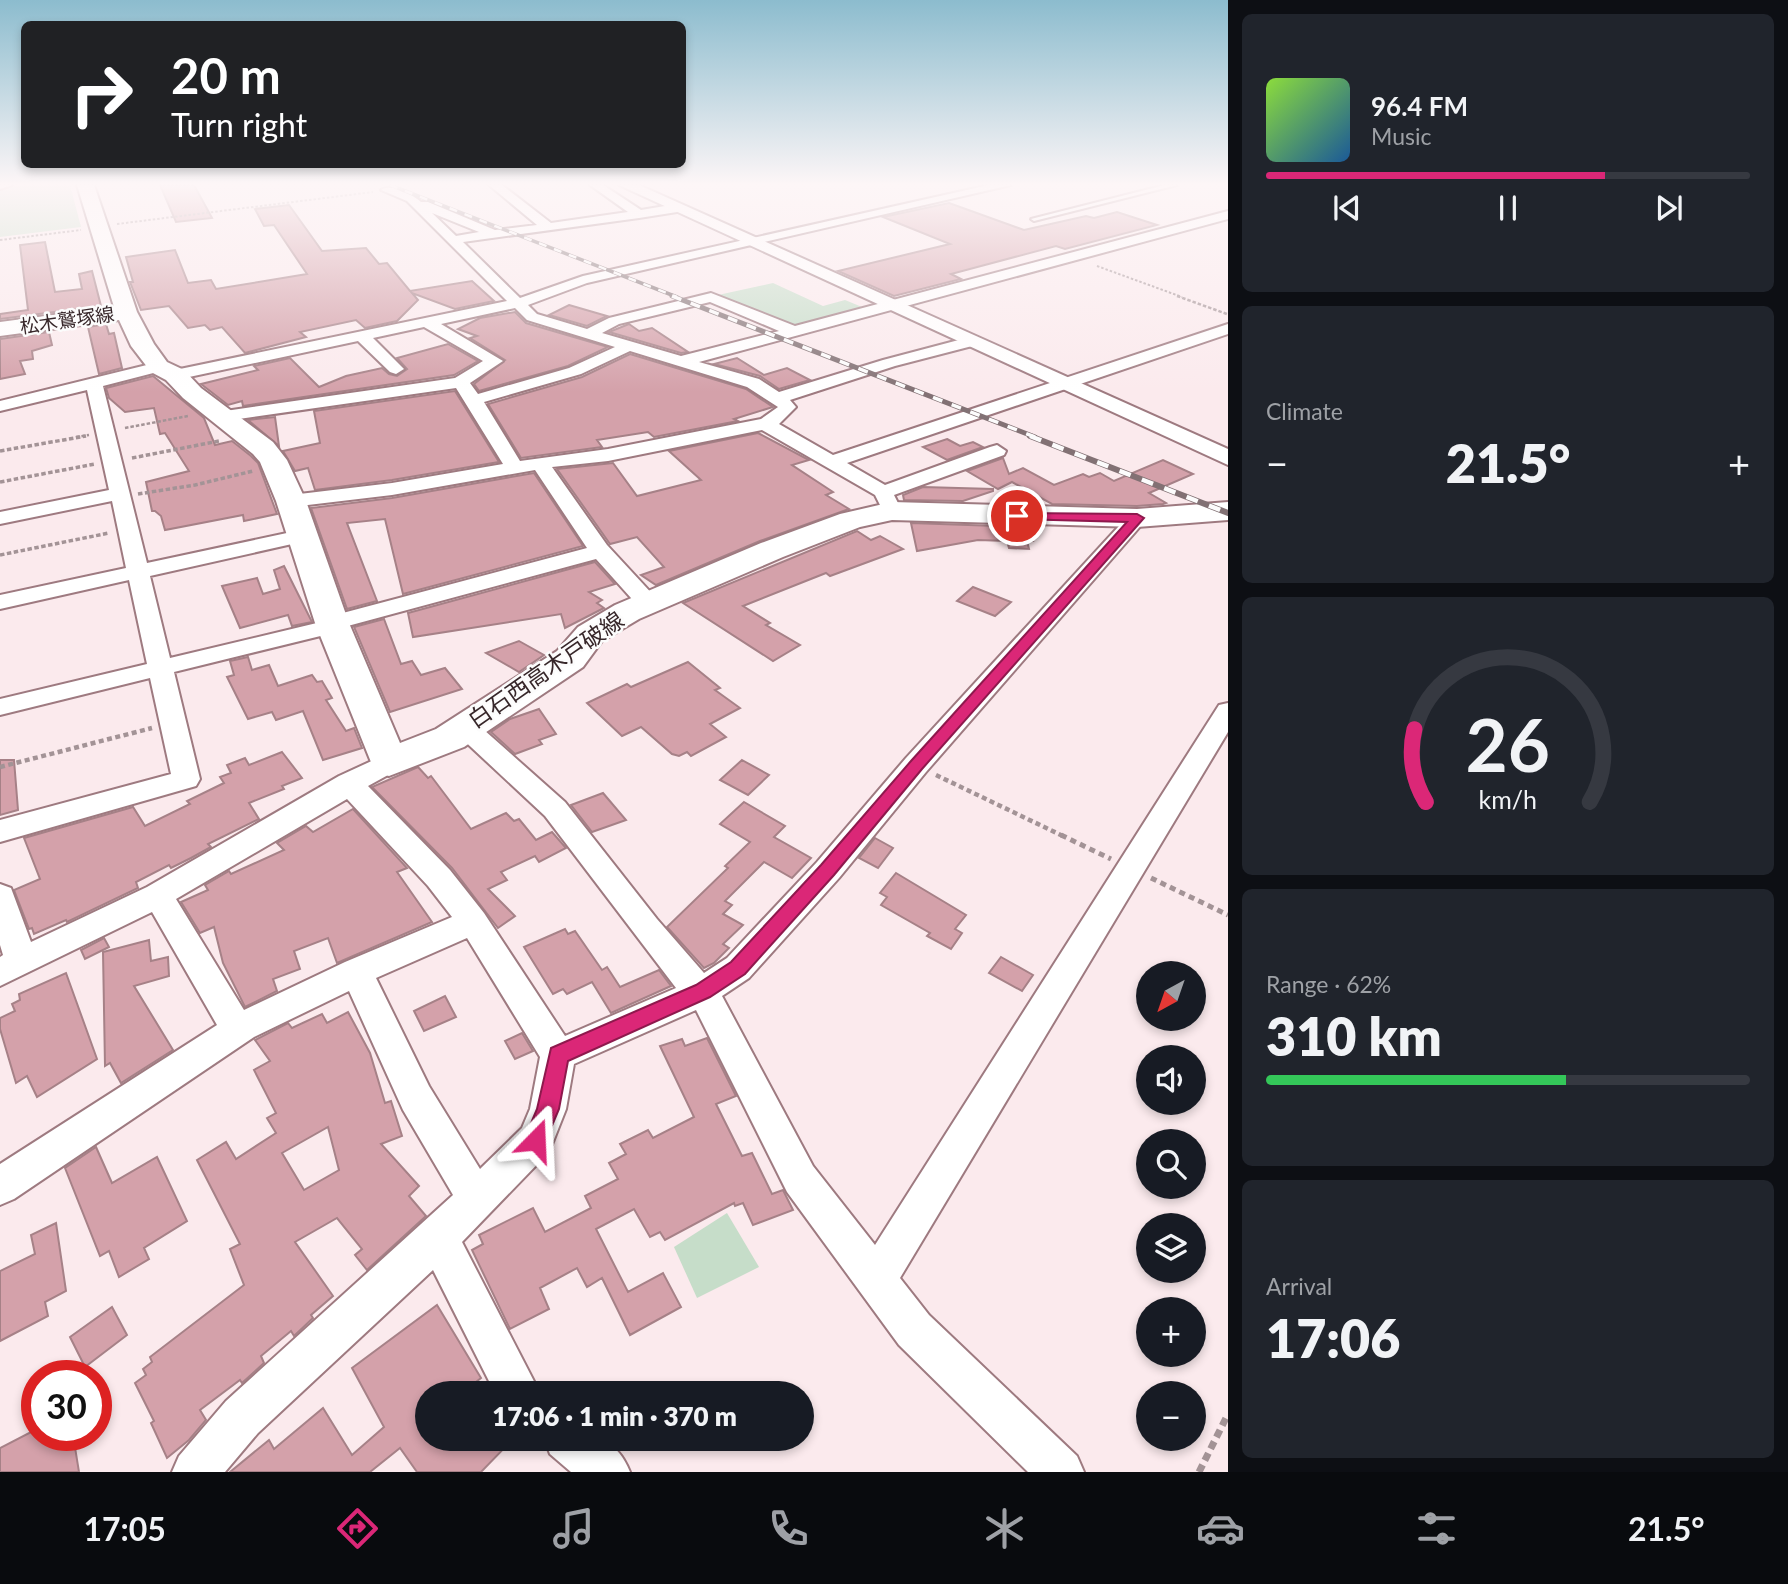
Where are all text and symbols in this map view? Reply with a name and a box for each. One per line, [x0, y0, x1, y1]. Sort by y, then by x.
text: 20 m [171, 46, 281, 104]
icon: right [56, 49, 147, 140]
text: 96.4 FM [1371, 90, 1468, 122]
text: Turn right [171, 105, 307, 144]
text: Music [1371, 122, 1431, 150]
icon: previous [1328, 189, 1366, 227]
icon: pause [1489, 189, 1527, 227]
icon: next [1650, 189, 1688, 227]
street label: 松木鷲塚線 [18, 302, 116, 338]
text: Climate [1266, 397, 1343, 425]
text: 21.5° [1446, 432, 1570, 494]
text: − [1266, 440, 1288, 486]
text: + [1728, 440, 1750, 486]
pin [987, 486, 1047, 546]
icon: arrive [998, 497, 1036, 535]
street label: 白石西高木戸破線 [462, 605, 629, 733]
text: 26 [1466, 700, 1550, 788]
text: km/h [1479, 784, 1537, 814]
north arrow [1136, 961, 1206, 1031]
map controls [1136, 961, 1206, 1451]
text: Range · 62% [1266, 970, 1391, 998]
text: 310 km [1266, 1005, 1442, 1067]
button: sound [1136, 1045, 1206, 1115]
position arrow [499, 1103, 573, 1177]
button: search [1136, 1129, 1206, 1199]
button: layers [1136, 1213, 1206, 1283]
text: Arrival [1266, 1272, 1332, 1300]
button: + [1136, 1297, 1206, 1367]
text: 17:06 [1266, 1307, 1400, 1369]
speed limit sign: 30 [21, 1360, 112, 1451]
button: − [1136, 1381, 1206, 1451]
text: 17:06 · 1 min · 370 m [492, 1400, 737, 1432]
icon: directions [333, 1504, 382, 1553]
icon: music [549, 1504, 598, 1553]
icon: phone [764, 1504, 813, 1553]
icon: climate [980, 1504, 1029, 1553]
icon: car [1196, 1504, 1245, 1553]
icon: filters [1412, 1504, 1461, 1553]
text: 17:05 [83, 1509, 166, 1548]
text: 21.5° [1628, 1509, 1705, 1548]

